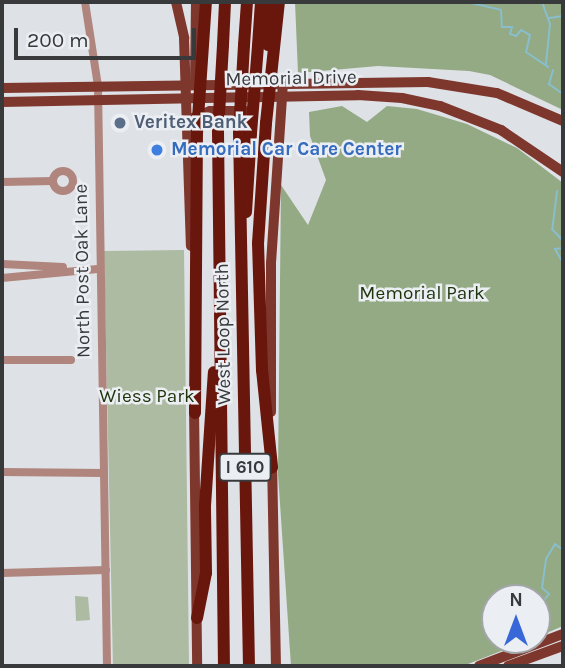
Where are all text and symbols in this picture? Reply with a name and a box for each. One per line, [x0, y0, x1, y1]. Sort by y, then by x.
scale bar [18, 14, 200, 58]
text: 200 m [27, 28, 89, 52]
street label: Memorial Drive [225, 66, 357, 92]
place label: Veritex Bank [134, 112, 248, 134]
marker: Veritex Bank [112, 115, 128, 131]
place label: Memorial Car Care Center [171, 139, 402, 161]
marker: Memorial Car Care Center [149, 142, 165, 158]
street label: North Post Oak Lane [70, 184, 96, 358]
street label: West Loop North [211, 263, 237, 405]
park label: Memorial Park [359, 283, 485, 305]
park label: Wiess Park [99, 386, 195, 408]
road number: I 610 [217, 452, 273, 481]
north arrow [481, 584, 551, 654]
text: N [509, 589, 523, 611]

